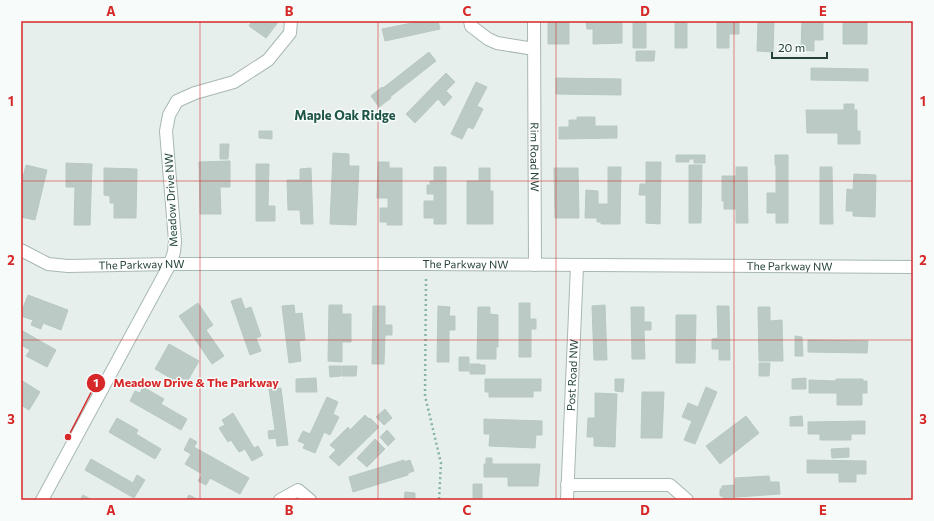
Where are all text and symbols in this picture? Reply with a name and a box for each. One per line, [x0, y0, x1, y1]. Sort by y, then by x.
text: A [106, 3, 116, 19]
text: B [285, 3, 294, 19]
text: C [463, 3, 472, 19]
text: D [640, 3, 650, 19]
text: E [819, 3, 827, 19]
scale bar [772, 34, 827, 60]
text: 20 m [778, 40, 805, 54]
text: 1 [8, 93, 14, 109]
text: 1 [920, 93, 926, 109]
district label: Maple Oak Ridge [294, 107, 396, 123]
street label: Rim Road NW [528, 122, 542, 192]
street label: Meadow Drive NW [162, 153, 179, 247]
text: 2 [7, 252, 15, 268]
text: 2 [919, 252, 927, 268]
street label: The Parkway NW [98, 257, 184, 271]
street label: The Parkway NW [422, 257, 509, 271]
street label: The Parkway NW [746, 259, 833, 273]
street label: Post Road NW [564, 339, 580, 411]
callout: Meadow Drive & The Parkway [86, 371, 287, 395]
text: 1 [93, 375, 99, 389]
text: Meadow Drive & The Parkway [113, 375, 279, 389]
text: 3 [7, 411, 15, 427]
text: 3 [919, 411, 927, 427]
text: A [106, 502, 116, 518]
text: B [285, 502, 294, 518]
text: C [463, 502, 472, 518]
text: D [640, 502, 650, 518]
text: E [819, 502, 827, 518]

